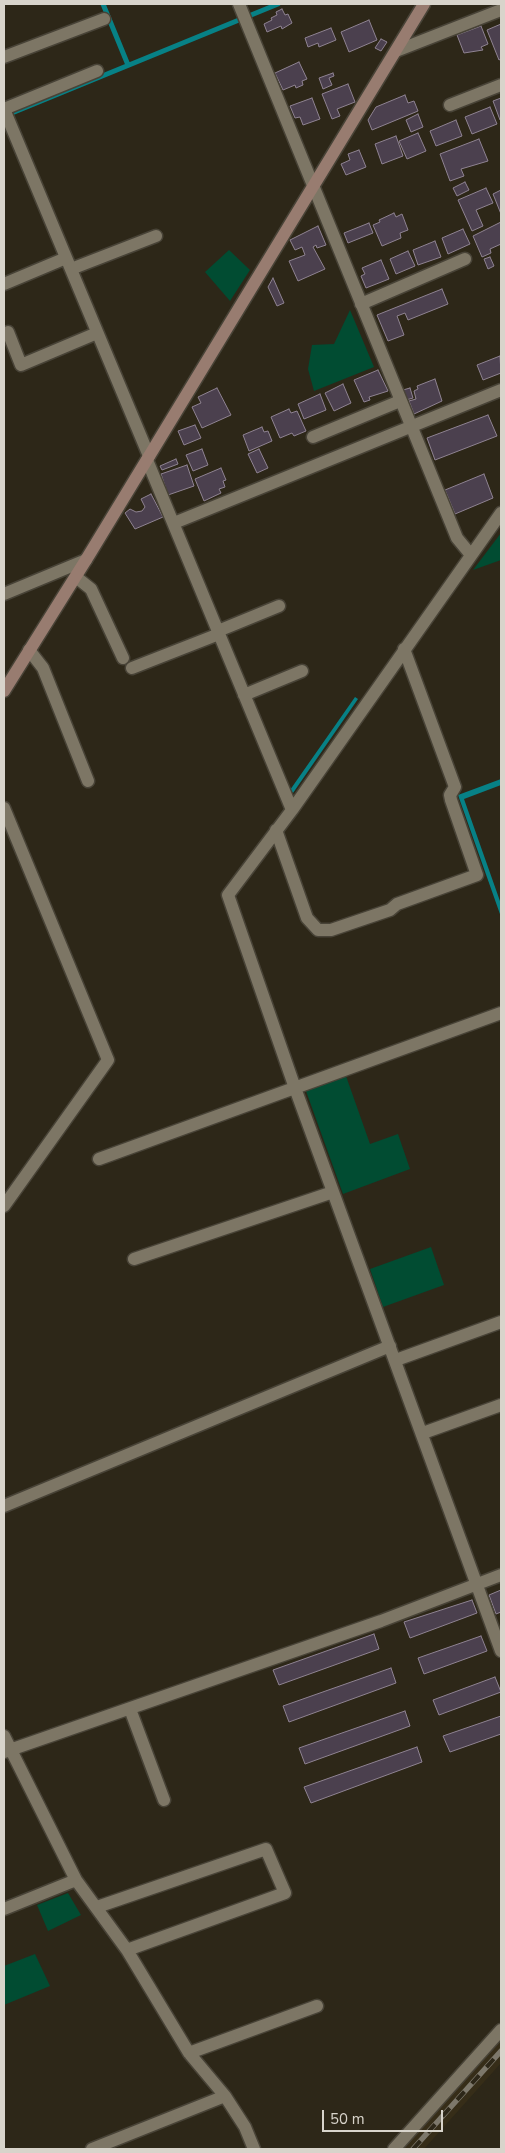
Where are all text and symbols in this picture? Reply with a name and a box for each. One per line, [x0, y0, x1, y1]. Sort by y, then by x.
scale bar [325, 2100, 446, 2132]
text: 50 m [330, 2109, 365, 2129]

